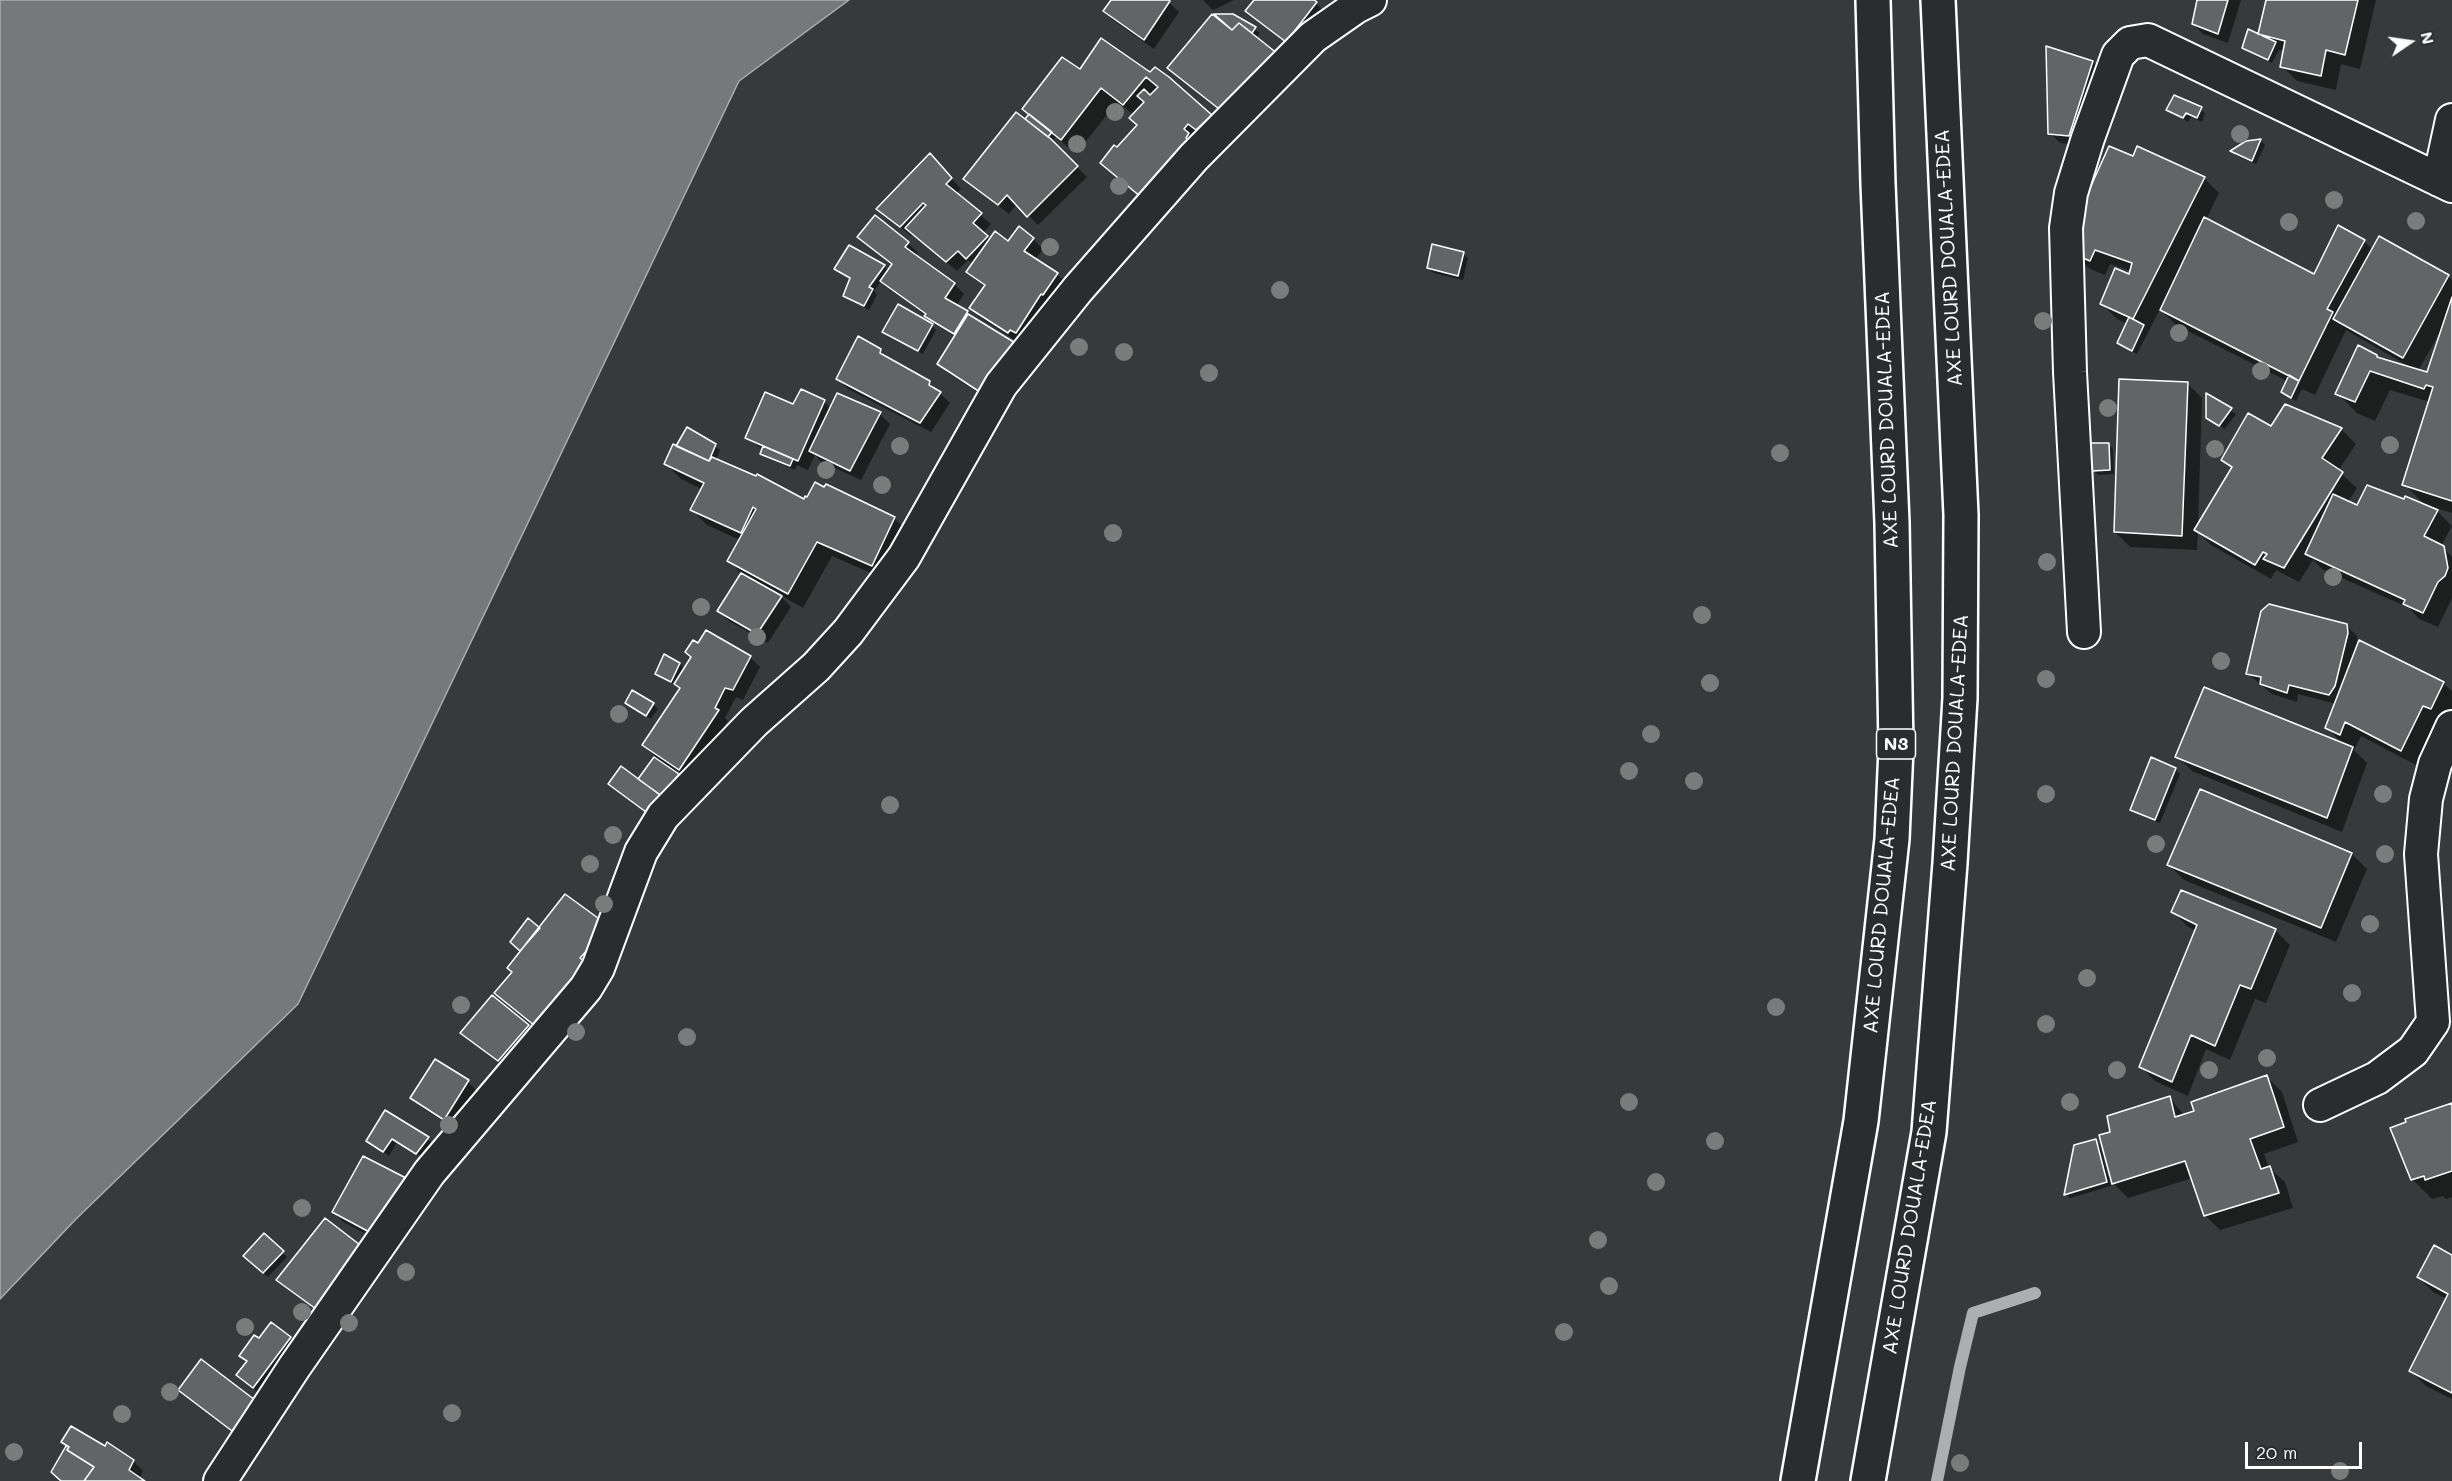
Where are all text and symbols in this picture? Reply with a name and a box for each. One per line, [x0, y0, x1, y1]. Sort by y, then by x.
north arrow [2380, 12, 2440, 72]
text: N [2416, 30, 2440, 46]
street label: AXE LOURD DOUALA-EDEA [1930, 129, 1968, 387]
street label: AXE LOURD DOUALA-EDEA [1871, 291, 1903, 549]
street label: AXE LOURD DOUALA-EDEA [1936, 614, 1974, 872]
road number: N3 [1876, 729, 1916, 759]
street label: AXE LOURD DOUALA-EDEA [1859, 776, 1905, 1034]
street label: AXE LOURD DOUALA-EDEA [1878, 1098, 1942, 1356]
scale bar [2248, 1430, 2365, 1468]
text: 20 m [2256, 1440, 2297, 1464]

